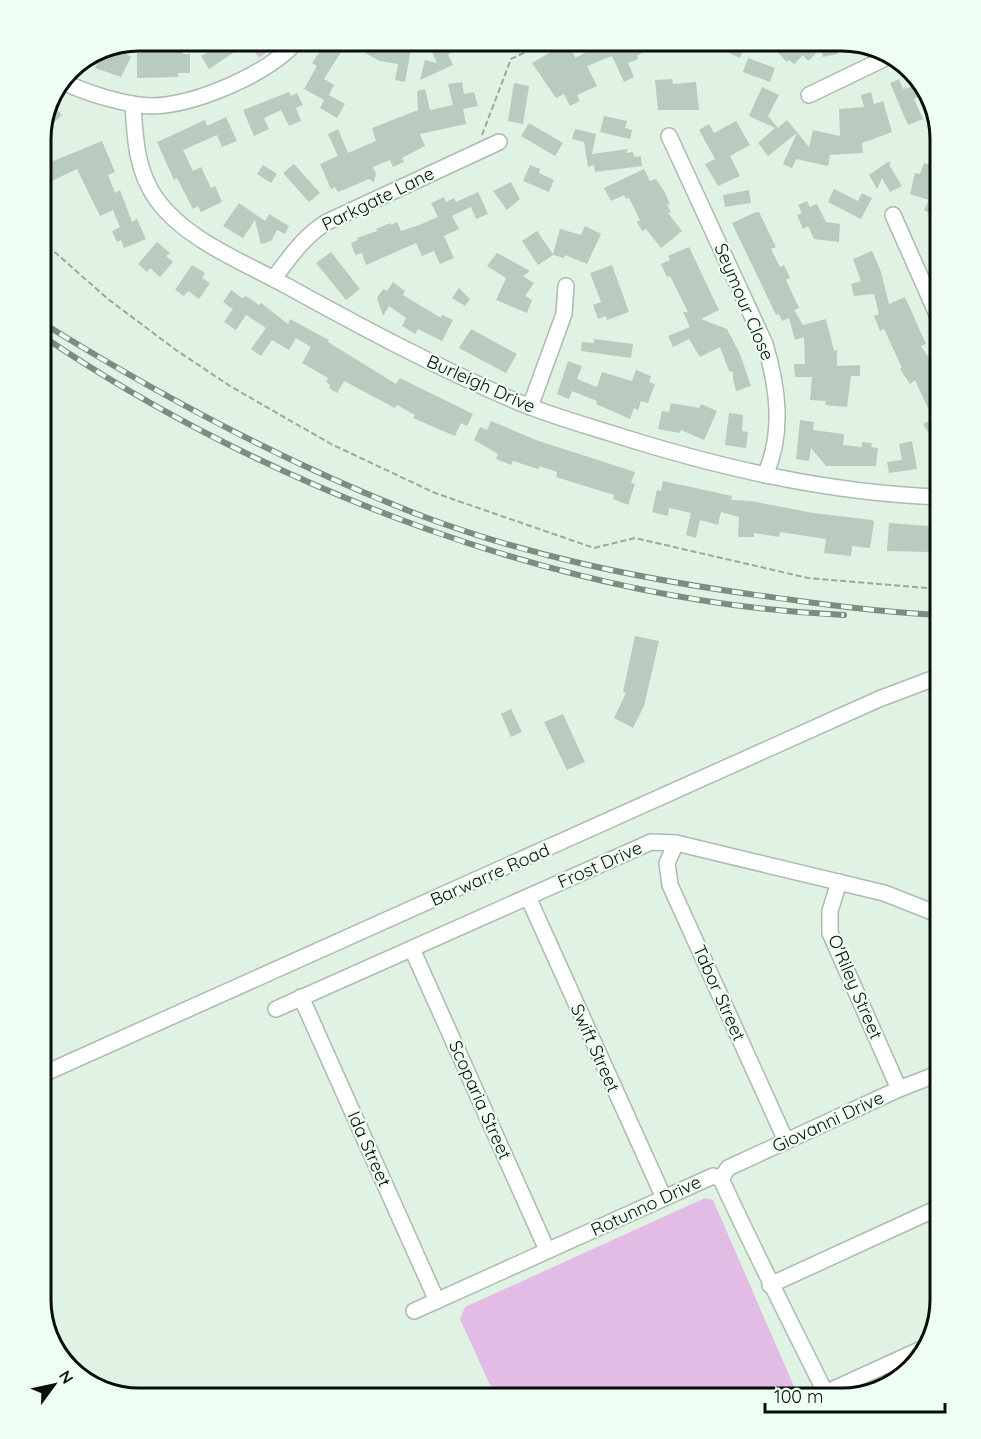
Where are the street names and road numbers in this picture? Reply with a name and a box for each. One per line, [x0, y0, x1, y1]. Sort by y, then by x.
street label: Parkgate Lane [318, 161, 438, 236]
street label: Seymour Close [709, 240, 779, 364]
street label: Burleigh Drive [423, 349, 539, 418]
street label: Frost Drive [554, 836, 646, 893]
street label: Barwarre Road [427, 838, 553, 911]
street label: O'Riley Street [823, 931, 888, 1043]
street label: Tabor Street [688, 941, 751, 1044]
street label: Swift Street [566, 1000, 625, 1096]
street label: Scoparia Street [444, 1037, 517, 1163]
street label: Giovanni Drive [768, 1086, 887, 1157]
street label: Ida Street [343, 1107, 396, 1190]
street label: Rotunno Drive [587, 1170, 705, 1241]

